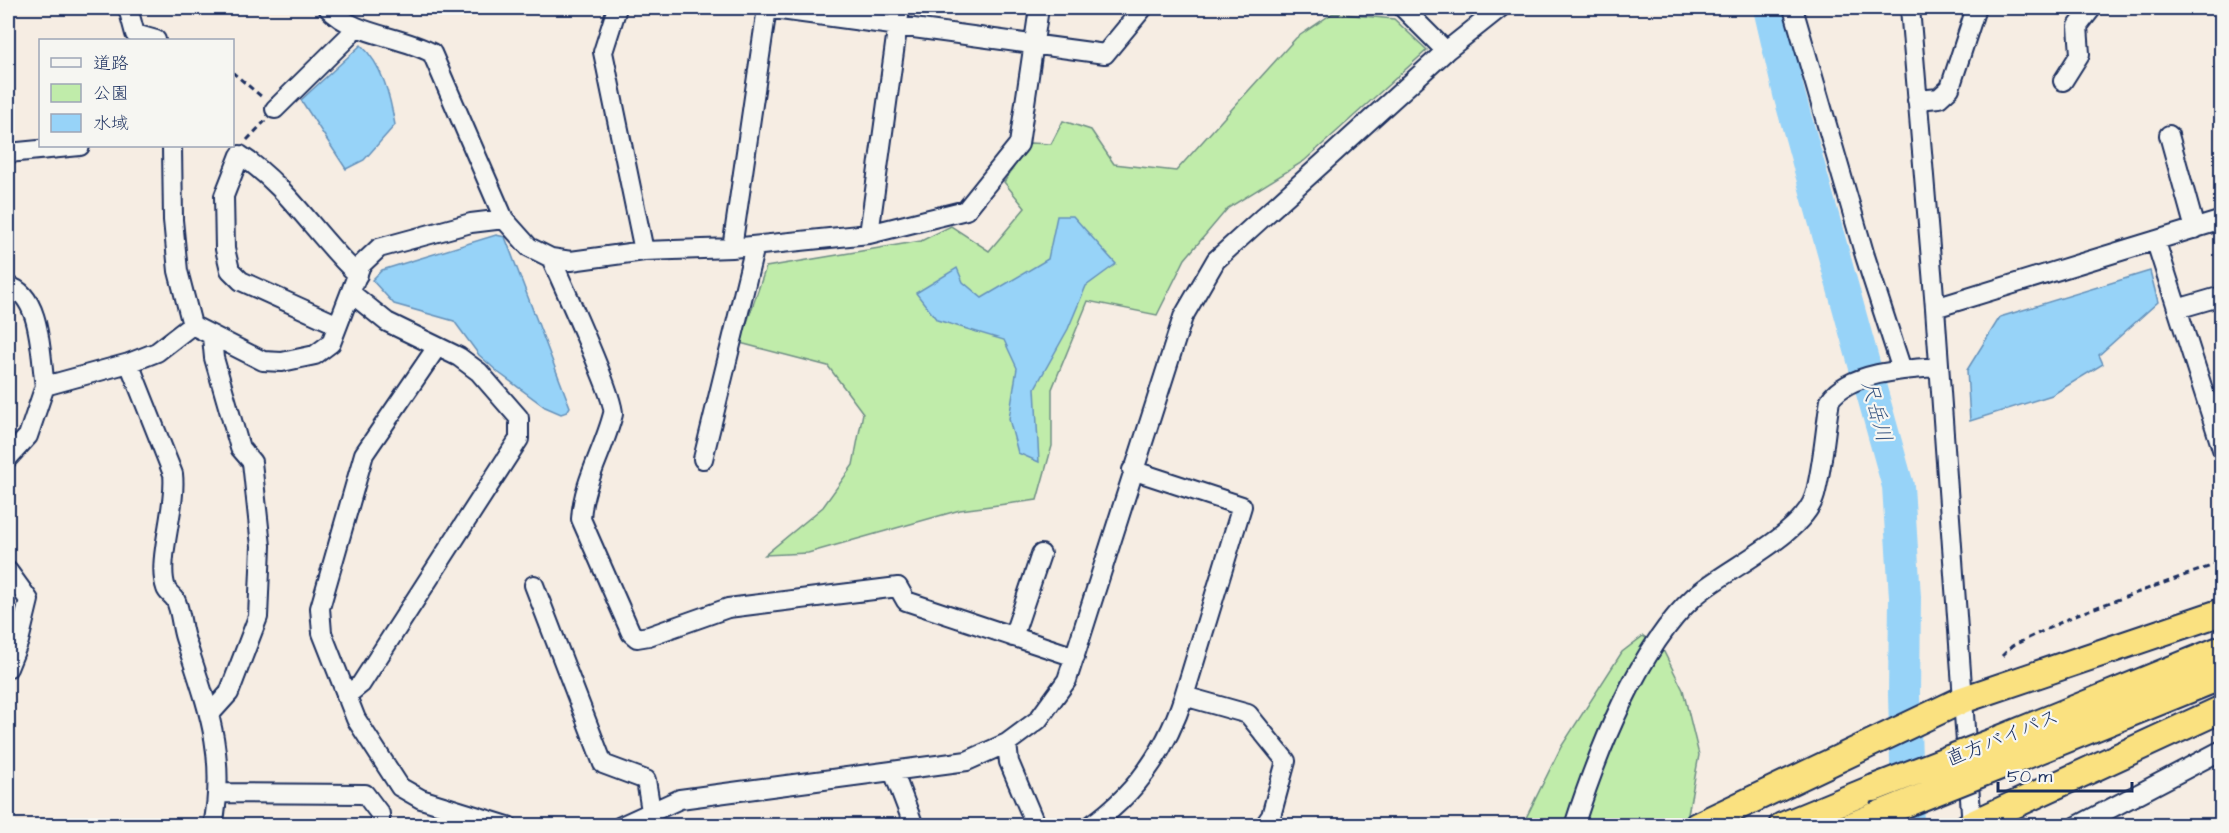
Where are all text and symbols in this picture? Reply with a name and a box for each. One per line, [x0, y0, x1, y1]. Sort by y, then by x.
legend [39, 39, 234, 147]
text: 道路 [93, 51, 129, 76]
text: 公園 [93, 81, 129, 106]
text: 水域 [93, 111, 129, 136]
water label: 尺岳川 [1854, 377, 1899, 445]
street label: 直方バイパス [1942, 703, 2063, 773]
scale bar [1998, 755, 2132, 793]
text: 50 m [2007, 764, 2052, 789]

